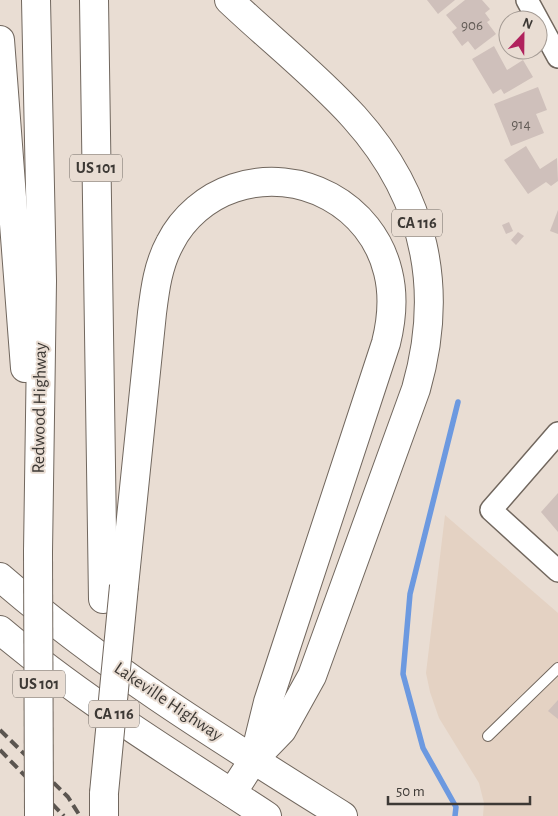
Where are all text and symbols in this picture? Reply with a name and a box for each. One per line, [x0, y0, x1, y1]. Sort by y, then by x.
north arrow [498, 10, 548, 60]
text: N [520, 16, 535, 32]
house number: 906 [461, 18, 483, 33]
house number: 914 [511, 117, 531, 132]
road number: US 101 [70, 154, 122, 182]
road number: CA 116 [392, 210, 442, 237]
street label: Redwood Highway [30, 342, 50, 474]
street label: Lakeville Highway [111, 659, 226, 745]
road number: US 101 [13, 671, 65, 698]
road number: CA 116 [89, 701, 139, 728]
scale bar [388, 774, 530, 806]
text: 50 m [396, 784, 425, 799]

